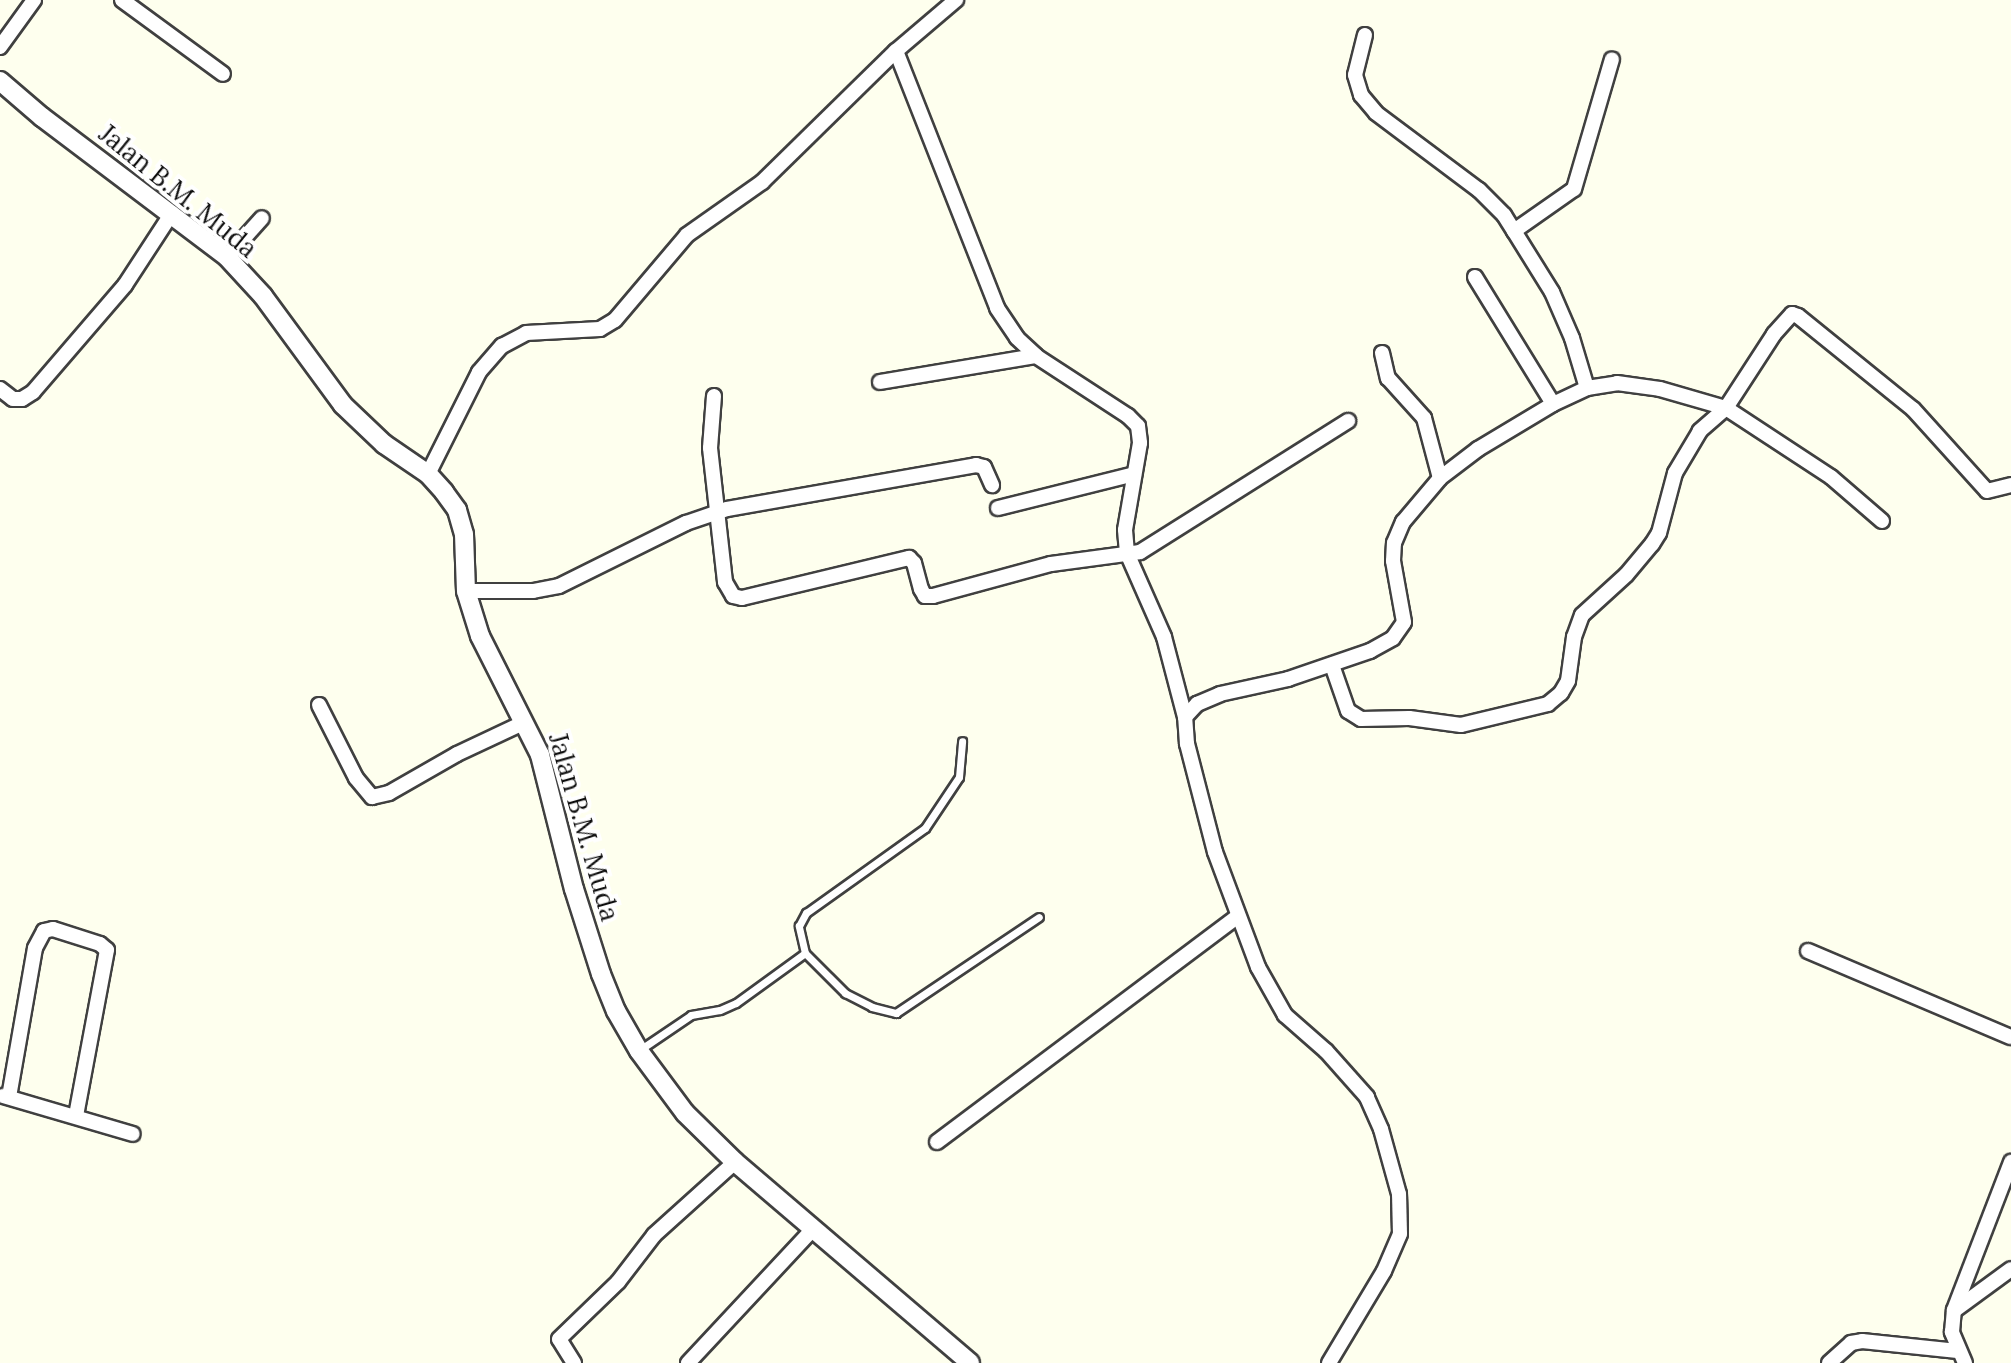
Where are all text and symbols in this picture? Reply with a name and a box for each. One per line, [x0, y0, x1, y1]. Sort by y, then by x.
street label: Jalan B.M. Muda [93, 118, 263, 264]
street label: Jalan B.M. Muda [542, 730, 626, 924]

